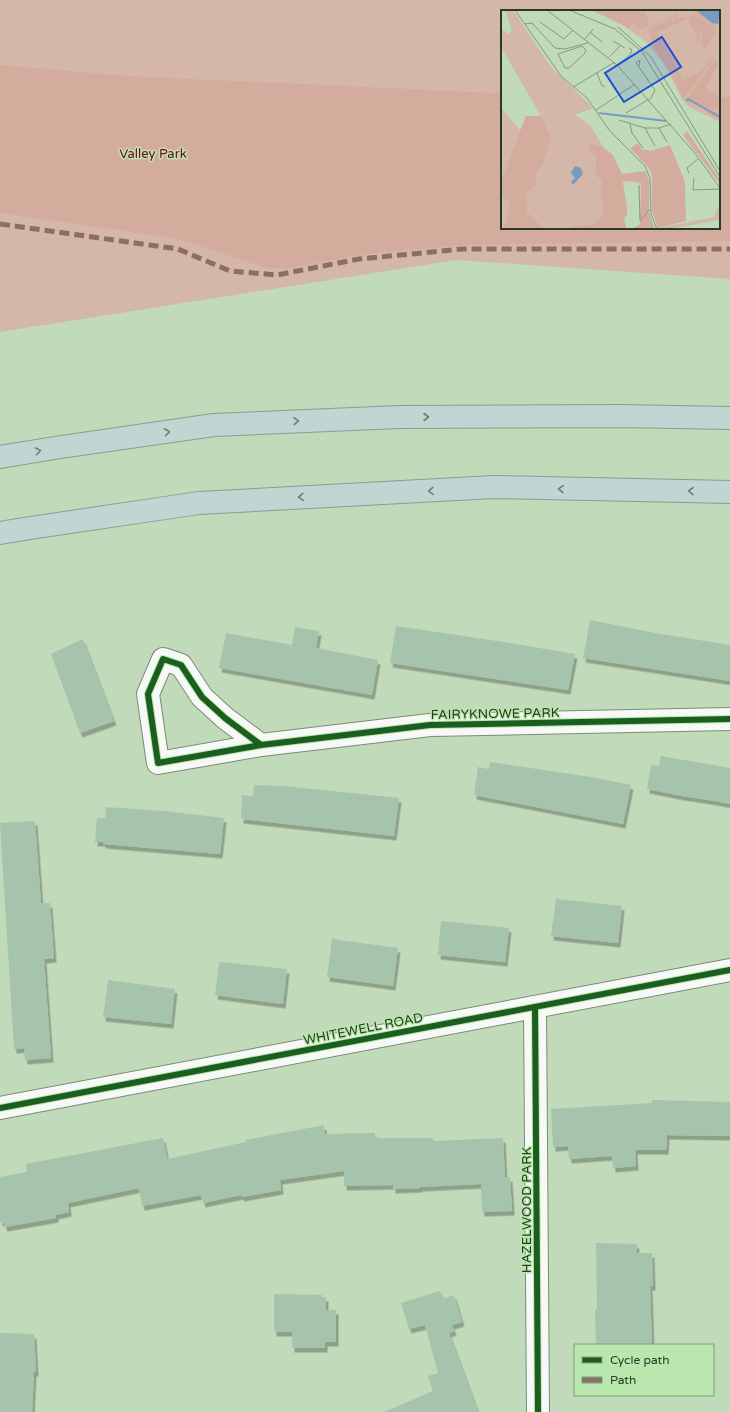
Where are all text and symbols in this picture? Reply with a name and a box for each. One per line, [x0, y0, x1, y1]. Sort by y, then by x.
inset map [501, 10, 720, 229]
park label: Valley Park [119, 146, 187, 162]
one-way arrow [423, 413, 429, 421]
one-way arrow [293, 417, 300, 426]
one-way arrow [164, 428, 170, 437]
one-way arrow [35, 447, 42, 455]
one-way arrow [558, 484, 564, 493]
one-way arrow [428, 486, 434, 495]
one-way arrow [688, 487, 694, 495]
one-way arrow [298, 493, 304, 502]
street label: FAIRYKNOWE PARK [431, 705, 560, 723]
street label: WHITEWELL ROAD [302, 1009, 425, 1048]
street label: HAZELWOOD PARK [519, 1147, 535, 1273]
legend [574, 1344, 714, 1396]
text: Cycle path [610, 1353, 669, 1367]
text: Path [610, 1373, 636, 1387]

